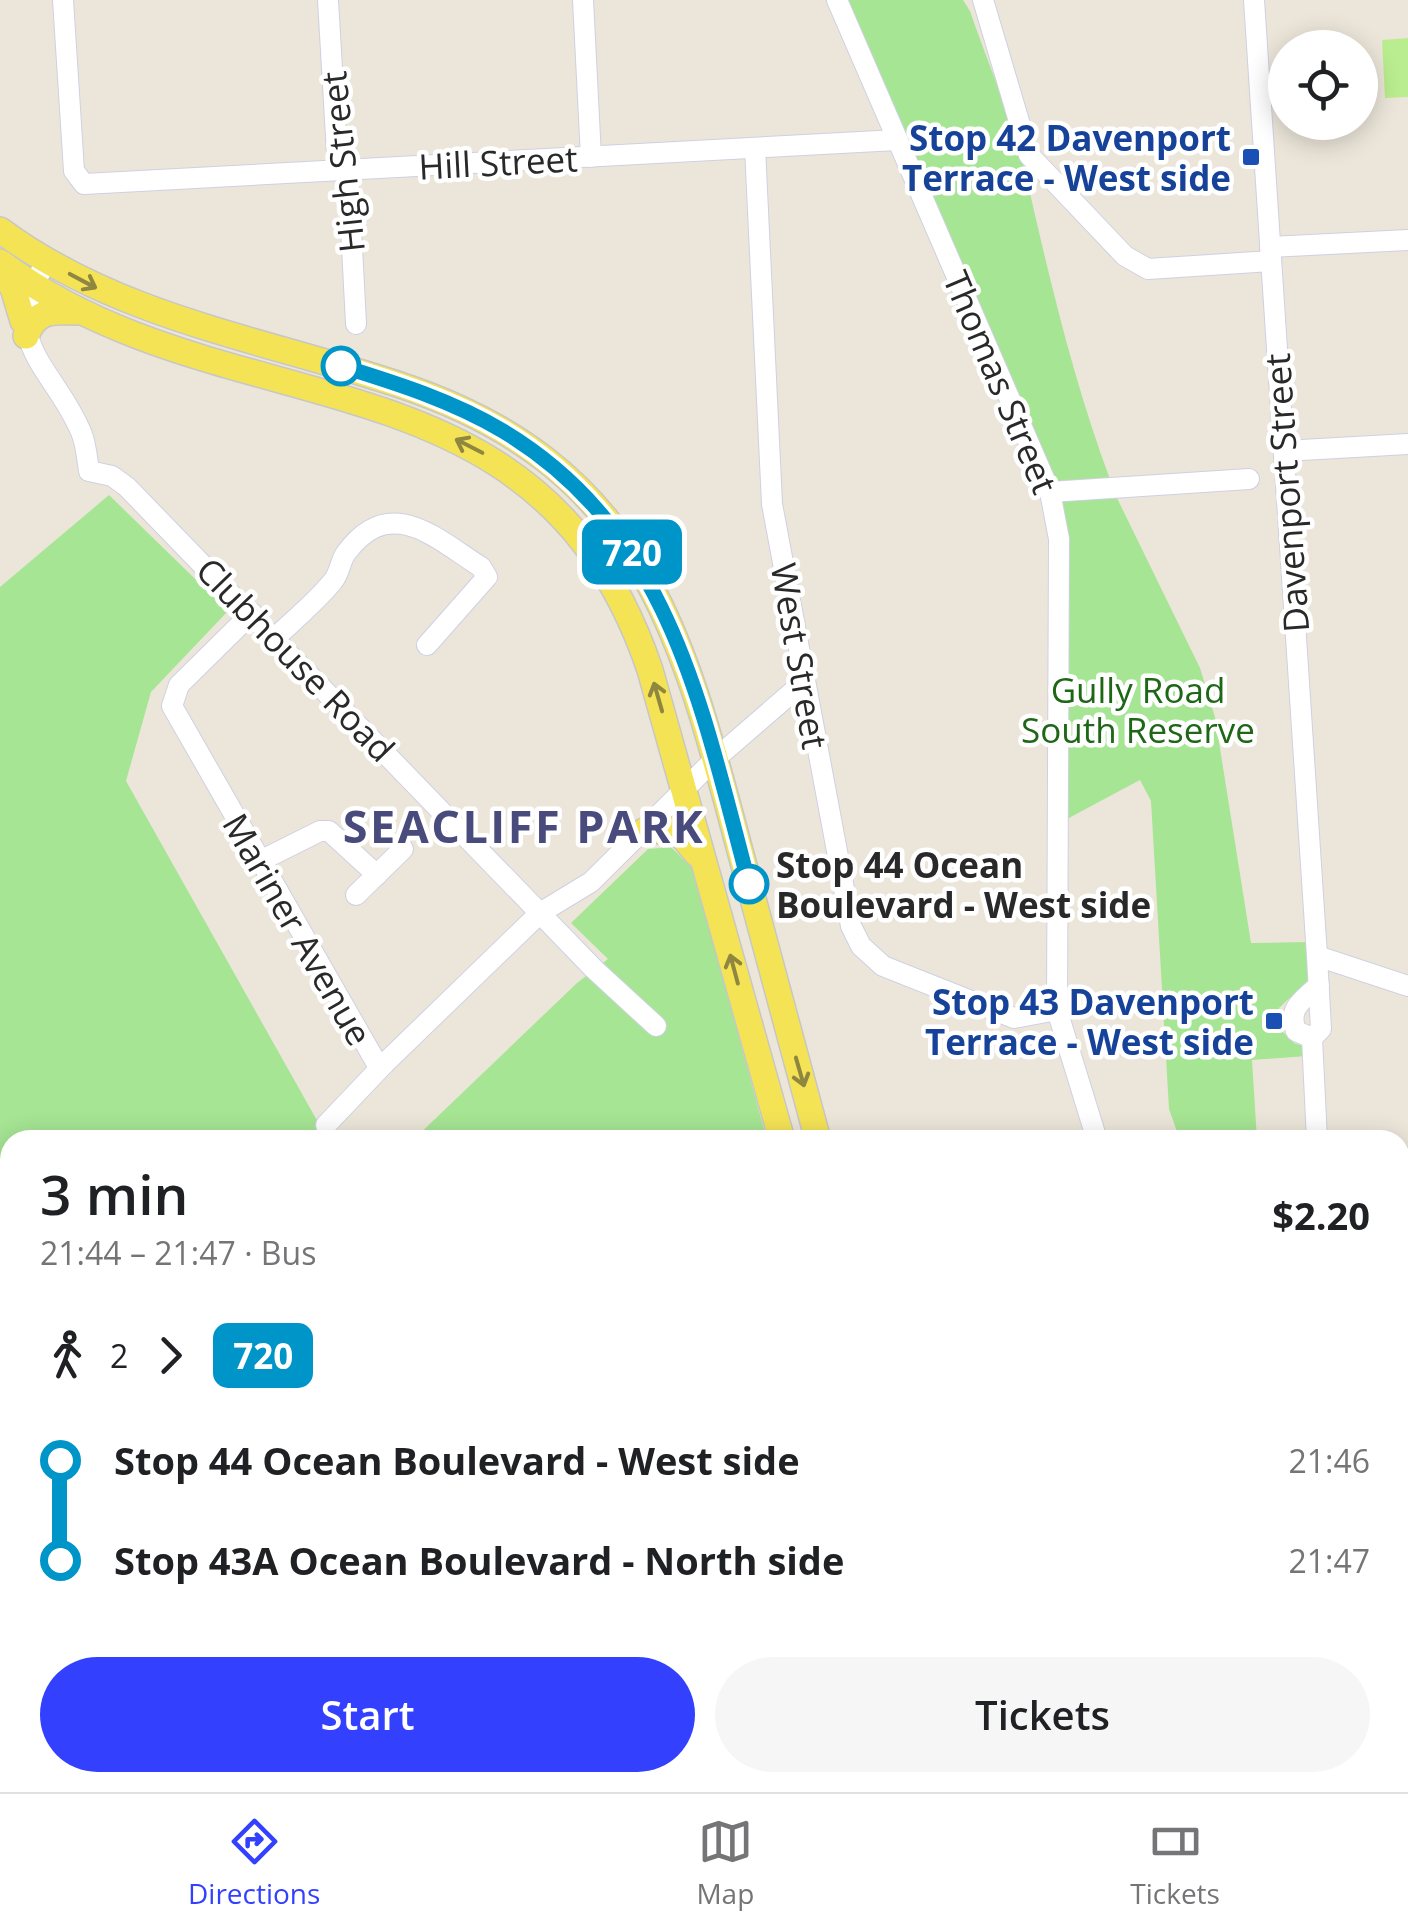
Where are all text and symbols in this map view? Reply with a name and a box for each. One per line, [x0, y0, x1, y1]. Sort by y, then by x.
map controls [1268, 30, 1378, 140]
button: locate [1268, 30, 1378, 140]
street label: High Street [309, 69, 375, 255]
place label: Stop 42 Davenport Terrace - West side [902, 114, 1231, 201]
street label: Hill Street [417, 134, 579, 190]
marker: Stop 42 Davenport Terrace - West side [1240, 146, 1262, 168]
street label: Thomas Street [933, 264, 1069, 500]
one-way arrow [67, 272, 97, 291]
unlabelled marker [322, 347, 360, 385]
street label: Davenport Street [1253, 352, 1319, 634]
one-way arrow [455, 436, 484, 455]
line badge: 720 [574, 520, 690, 584]
text: 720 [602, 529, 662, 576]
street label: Clubhouse Road [186, 547, 406, 771]
street label: West Street [761, 559, 839, 753]
park label: Gully Road South Reserve [1021, 666, 1255, 753]
one-way arrow [648, 682, 666, 713]
district label: SEACLIFF PARK [343, 795, 705, 856]
street label: Mariner Avenue [213, 804, 383, 1054]
place label: Stop 44 Ocean Boulevard - West side [776, 841, 1151, 928]
marker: Stop 44 Ocean Boulevard - West side [730, 865, 768, 903]
one-way arrow [724, 953, 743, 985]
place label: Stop 43 Davenport Terrace - West side [925, 978, 1254, 1065]
marker: Stop 43 Davenport Terrace - West side [1263, 1010, 1285, 1032]
one-way arrow [791, 1056, 810, 1087]
text: 3 min [40, 1156, 188, 1231]
text: $2.20 [1272, 1189, 1370, 1241]
text: 21:44 – 21:47 · Bus [40, 1231, 316, 1274]
icon: walk [40, 1328, 95, 1383]
icon: forward [143, 1328, 198, 1383]
text: 720 [233, 1332, 293, 1379]
text: 2 [110, 1334, 128, 1377]
text: Stop 44 Ocean Boulevard - West side [114, 1434, 800, 1486]
text: 21:46 [1288, 1439, 1370, 1482]
text: Stop 43A Ocean Boulevard - North side [114, 1534, 844, 1586]
text: 21:47 [1288, 1539, 1370, 1582]
button: Start [40, 1657, 695, 1772]
button: Tickets [715, 1657, 1370, 1772]
tab: Directions [188, 1814, 320, 1912]
tab: Map [696, 1814, 754, 1912]
tab: Tickets [1130, 1814, 1220, 1912]

